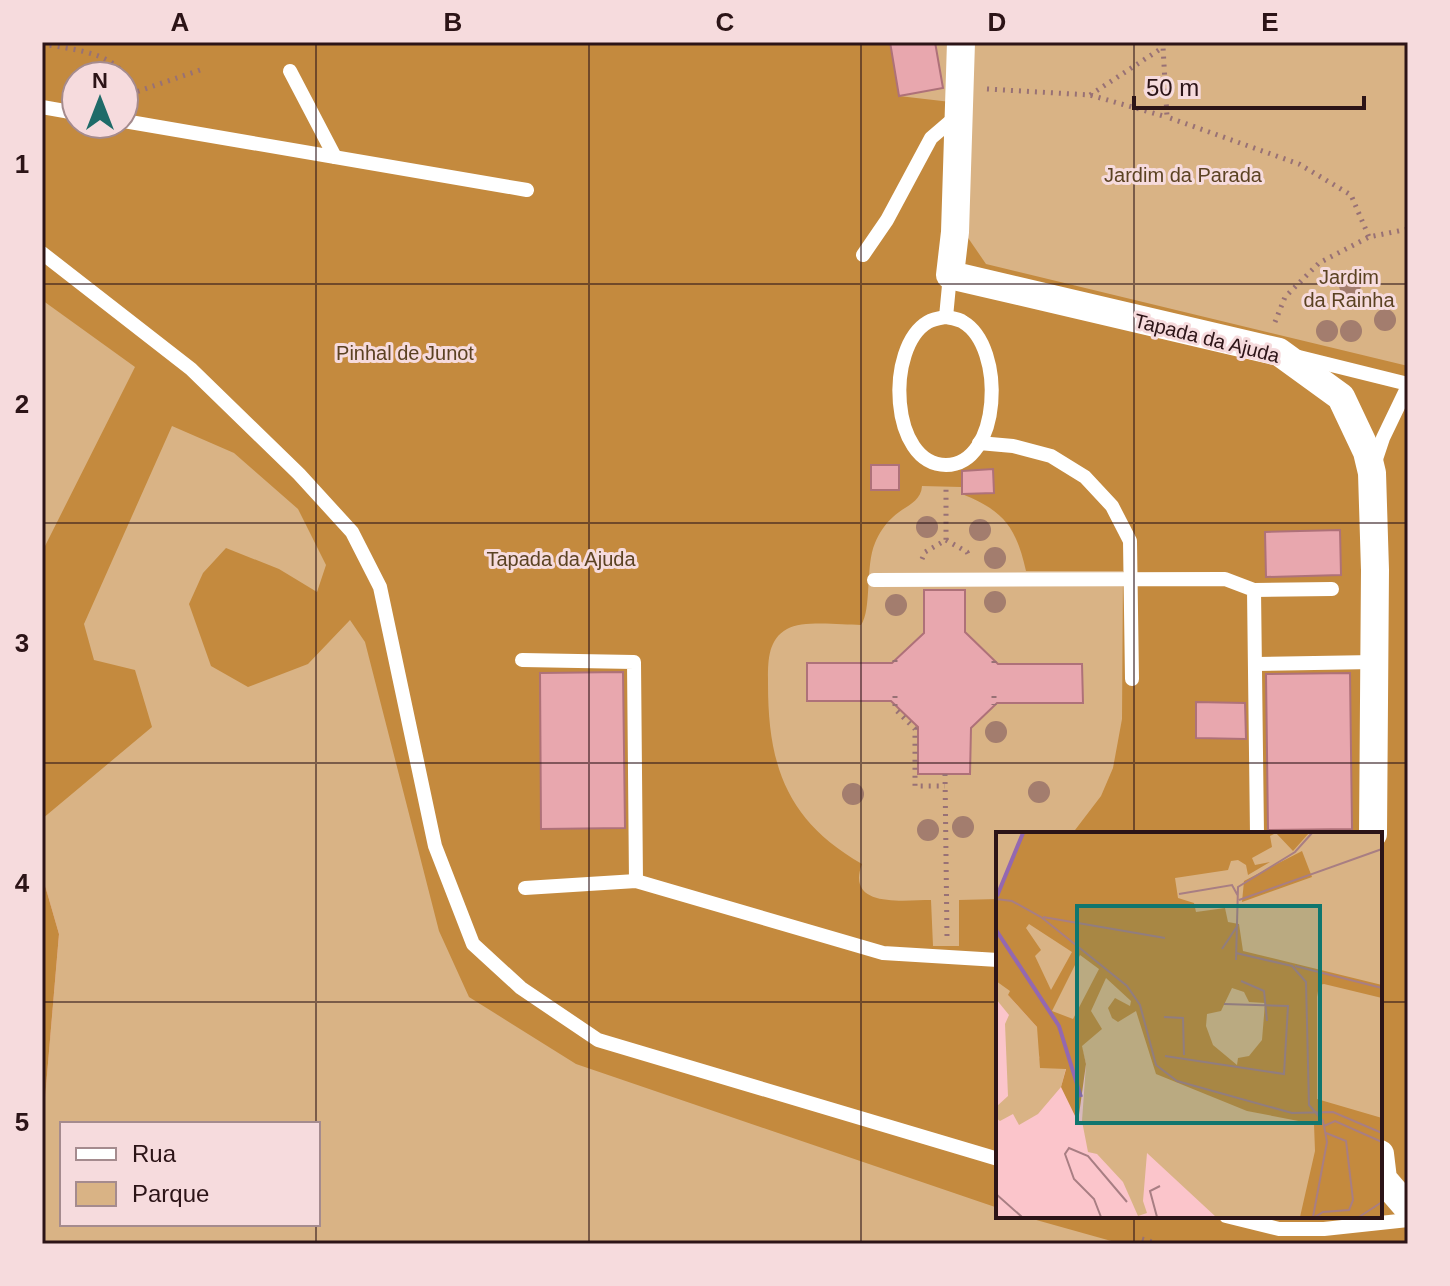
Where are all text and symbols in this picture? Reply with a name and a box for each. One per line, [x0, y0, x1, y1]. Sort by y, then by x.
text: A [171, 7, 190, 37]
text: B [444, 7, 462, 37]
text: C [716, 7, 735, 37]
text: D [988, 7, 1006, 37]
text: E [1261, 7, 1279, 37]
north arrow [60, 60, 140, 140]
scale bar [1134, 60, 1364, 110]
text: N [92, 68, 108, 93]
text: 50 m [1146, 74, 1199, 101]
text: 1 [15, 149, 29, 179]
park label: Jardim da Parada [1104, 164, 1263, 186]
park label: Jardim da Rainha [1303, 266, 1395, 311]
street label: Tapada da Ajuda [1132, 309, 1283, 367]
park label: Pinhal de Junot [336, 342, 474, 364]
text: 2 [15, 389, 29, 419]
park label: Tapada da Ajuda [486, 548, 636, 570]
text: 3 [15, 628, 29, 658]
inset map [996, 832, 1382, 1218]
text: 4 [15, 868, 30, 898]
text: 5 [15, 1107, 29, 1137]
legend [60, 1122, 320, 1226]
text: Rua [132, 1140, 177, 1167]
text: Parque [132, 1180, 209, 1207]

